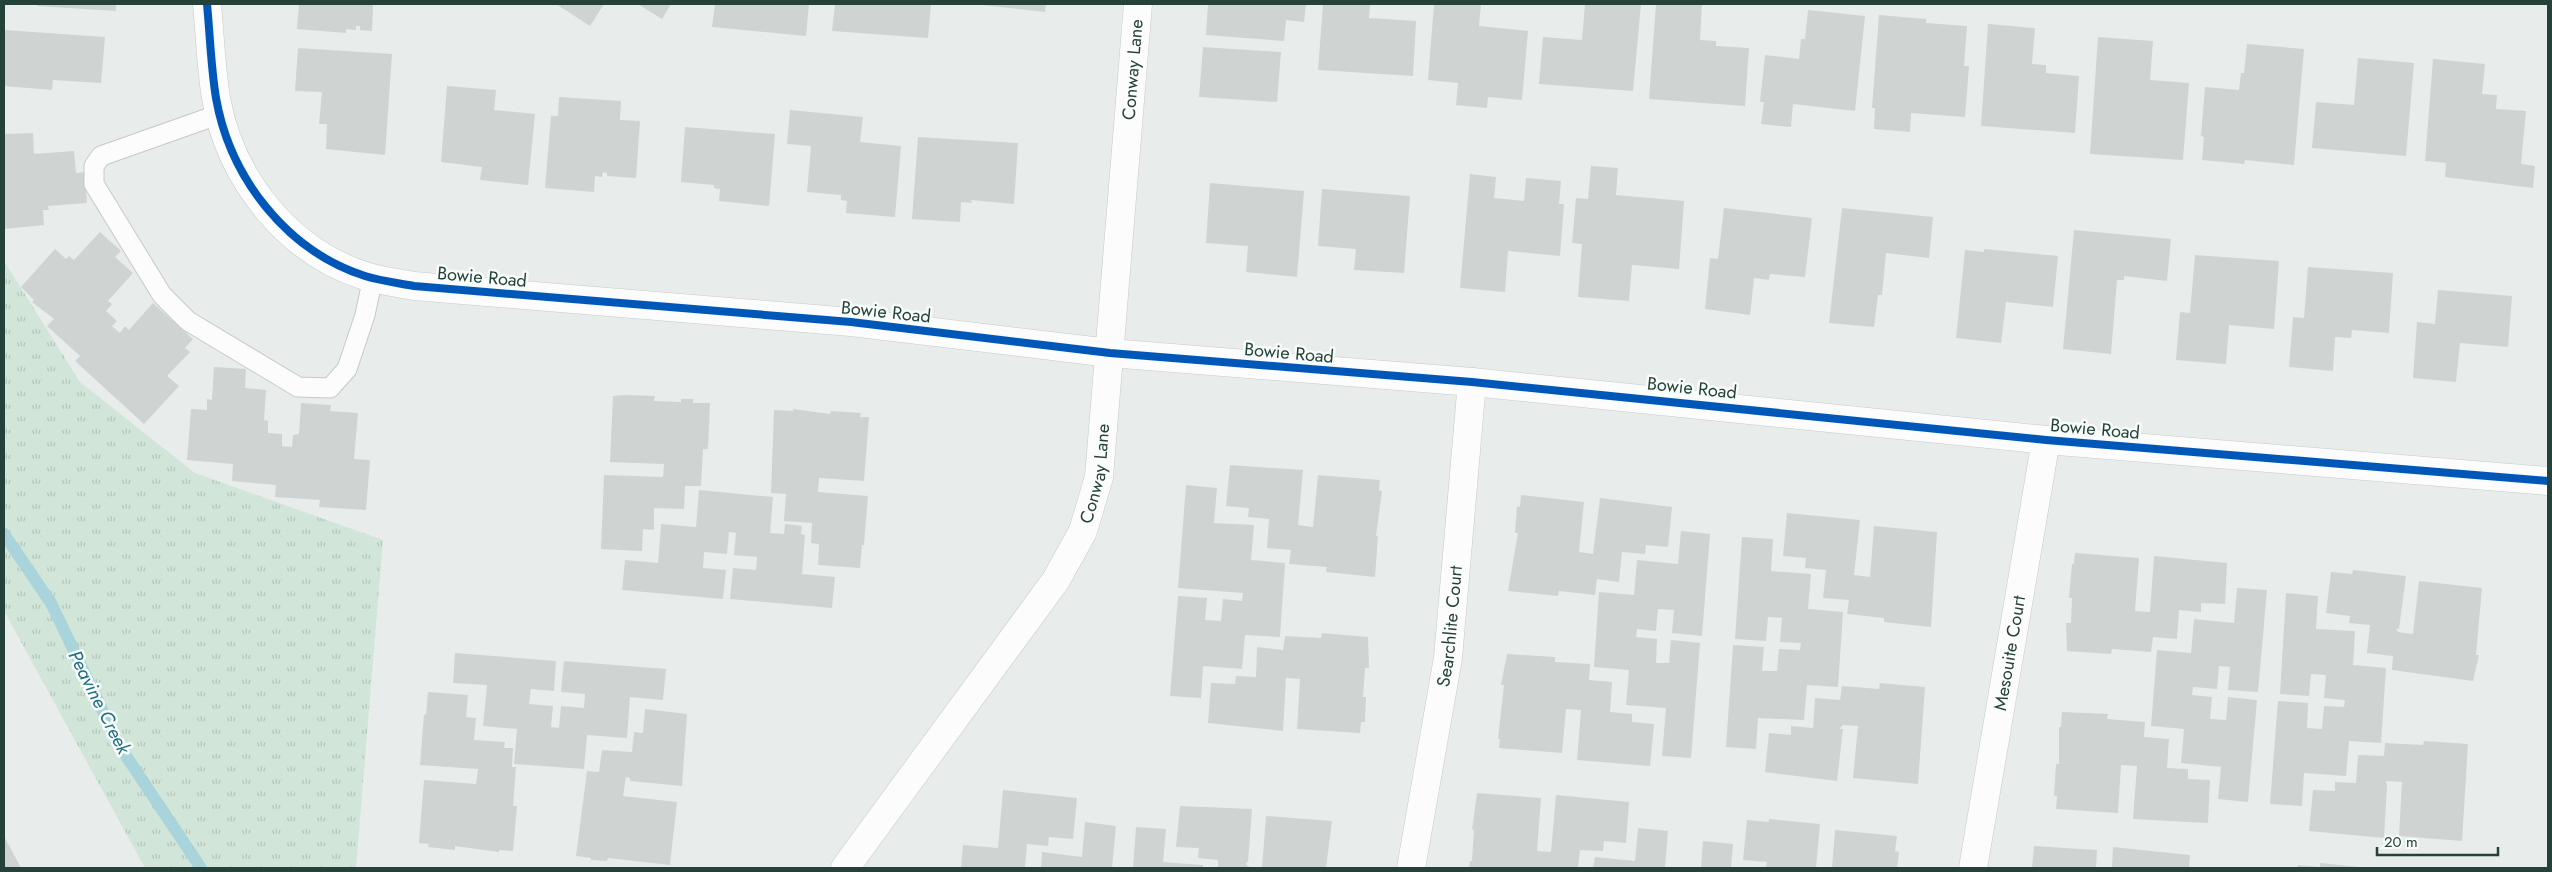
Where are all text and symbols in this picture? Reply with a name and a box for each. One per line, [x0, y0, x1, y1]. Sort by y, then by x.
street label: Conway Lane [1115, 18, 1150, 121]
street label: Bowie Road [436, 260, 528, 294]
street label: Bowie Road [840, 294, 932, 330]
street label: Bowie Road [1243, 336, 1335, 370]
street label: Bowie Road [1646, 370, 1738, 406]
street label: Bowie Road [2049, 412, 2141, 446]
street label: Conway Lane [1073, 423, 1116, 527]
street label: Searchlite Court [1430, 564, 1469, 689]
street label: Mesouite Court [1987, 593, 2032, 713]
water label: Peavine Creek [62, 646, 138, 759]
scale bar [2377, 824, 2498, 856]
text: 20 m [2384, 831, 2418, 853]

